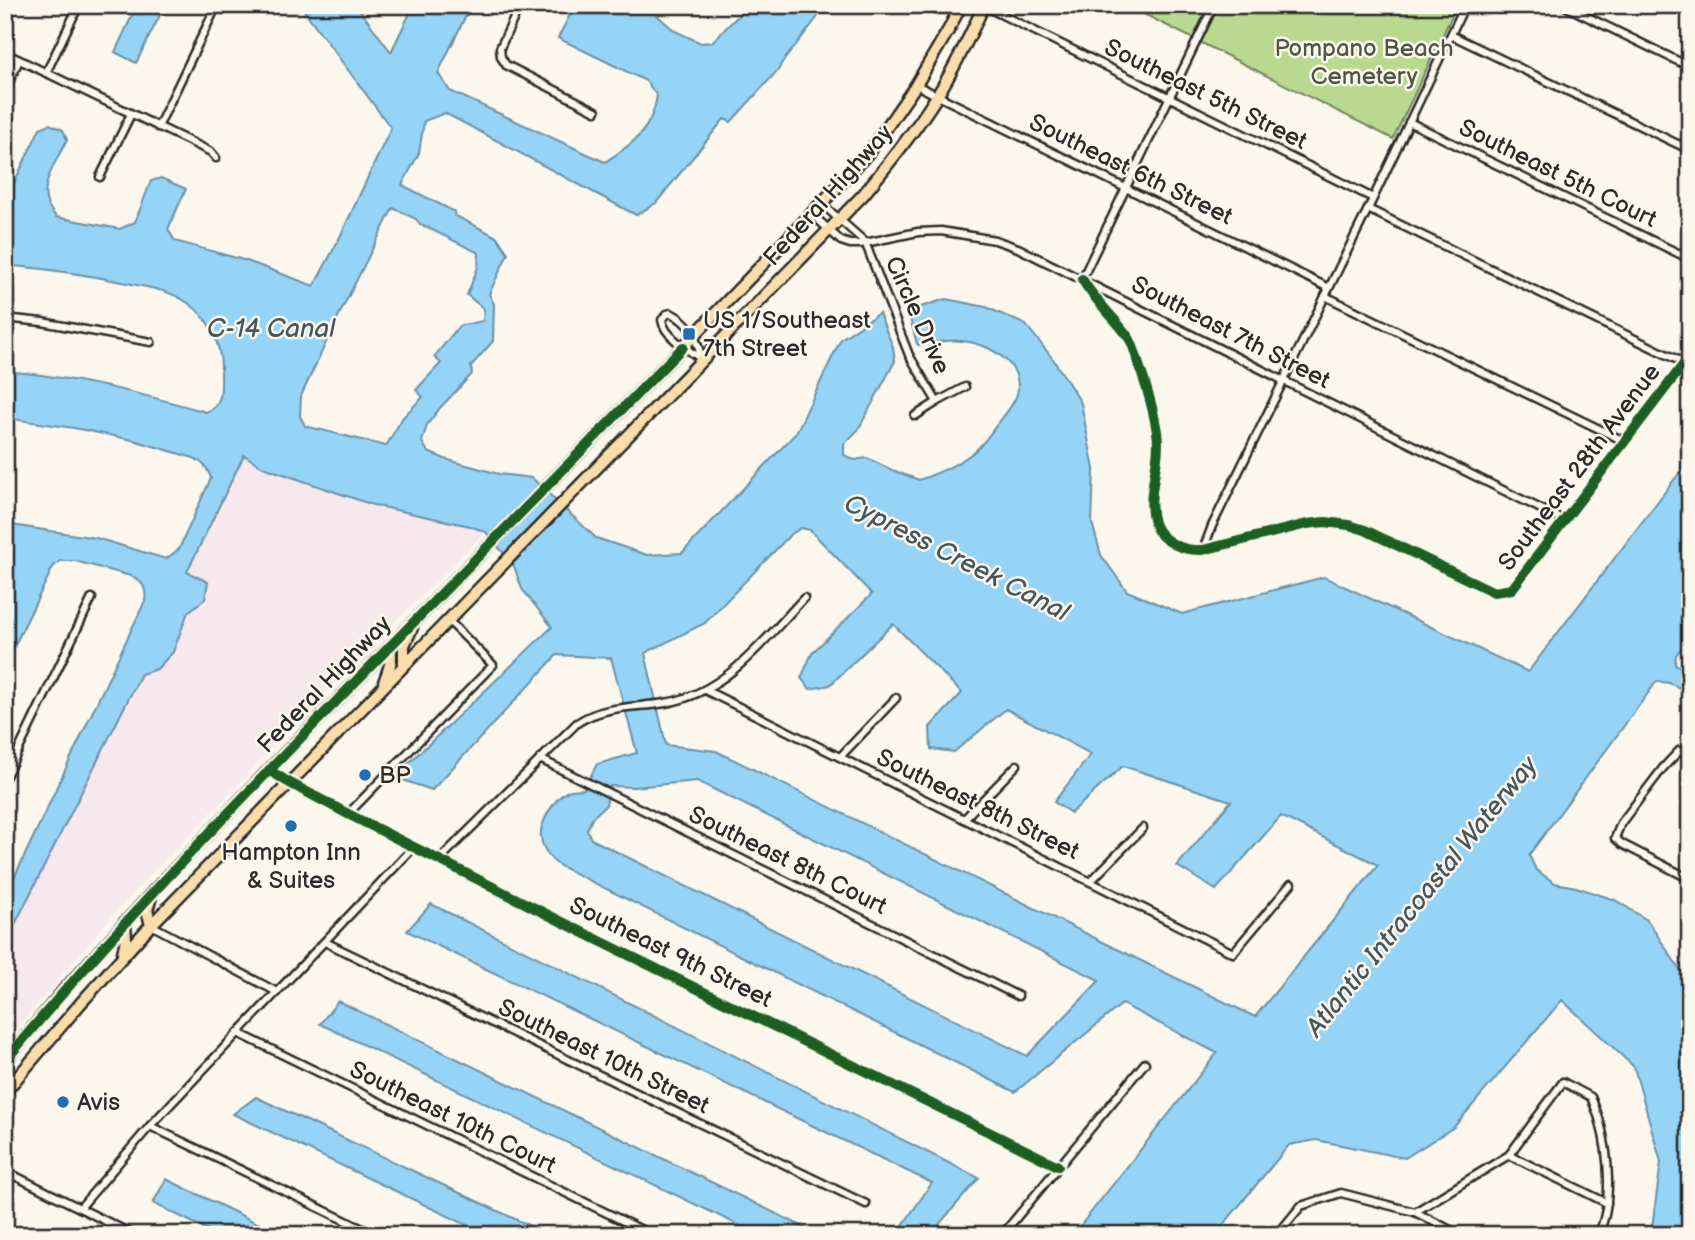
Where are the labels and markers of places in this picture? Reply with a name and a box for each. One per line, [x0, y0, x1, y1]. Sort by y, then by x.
place label: US 1/Southeast 7th Street [703, 306, 871, 363]
marker: US 1/Southeast 7th Street [681, 326, 697, 342]
place label: BP [379, 761, 411, 790]
marker: BP [357, 767, 373, 783]
marker: Hampton Inn & Suites [283, 818, 299, 834]
place label: Hampton Inn & Suites [221, 838, 361, 895]
place label: Avis [77, 1088, 120, 1117]
marker: Avis [55, 1094, 71, 1110]

